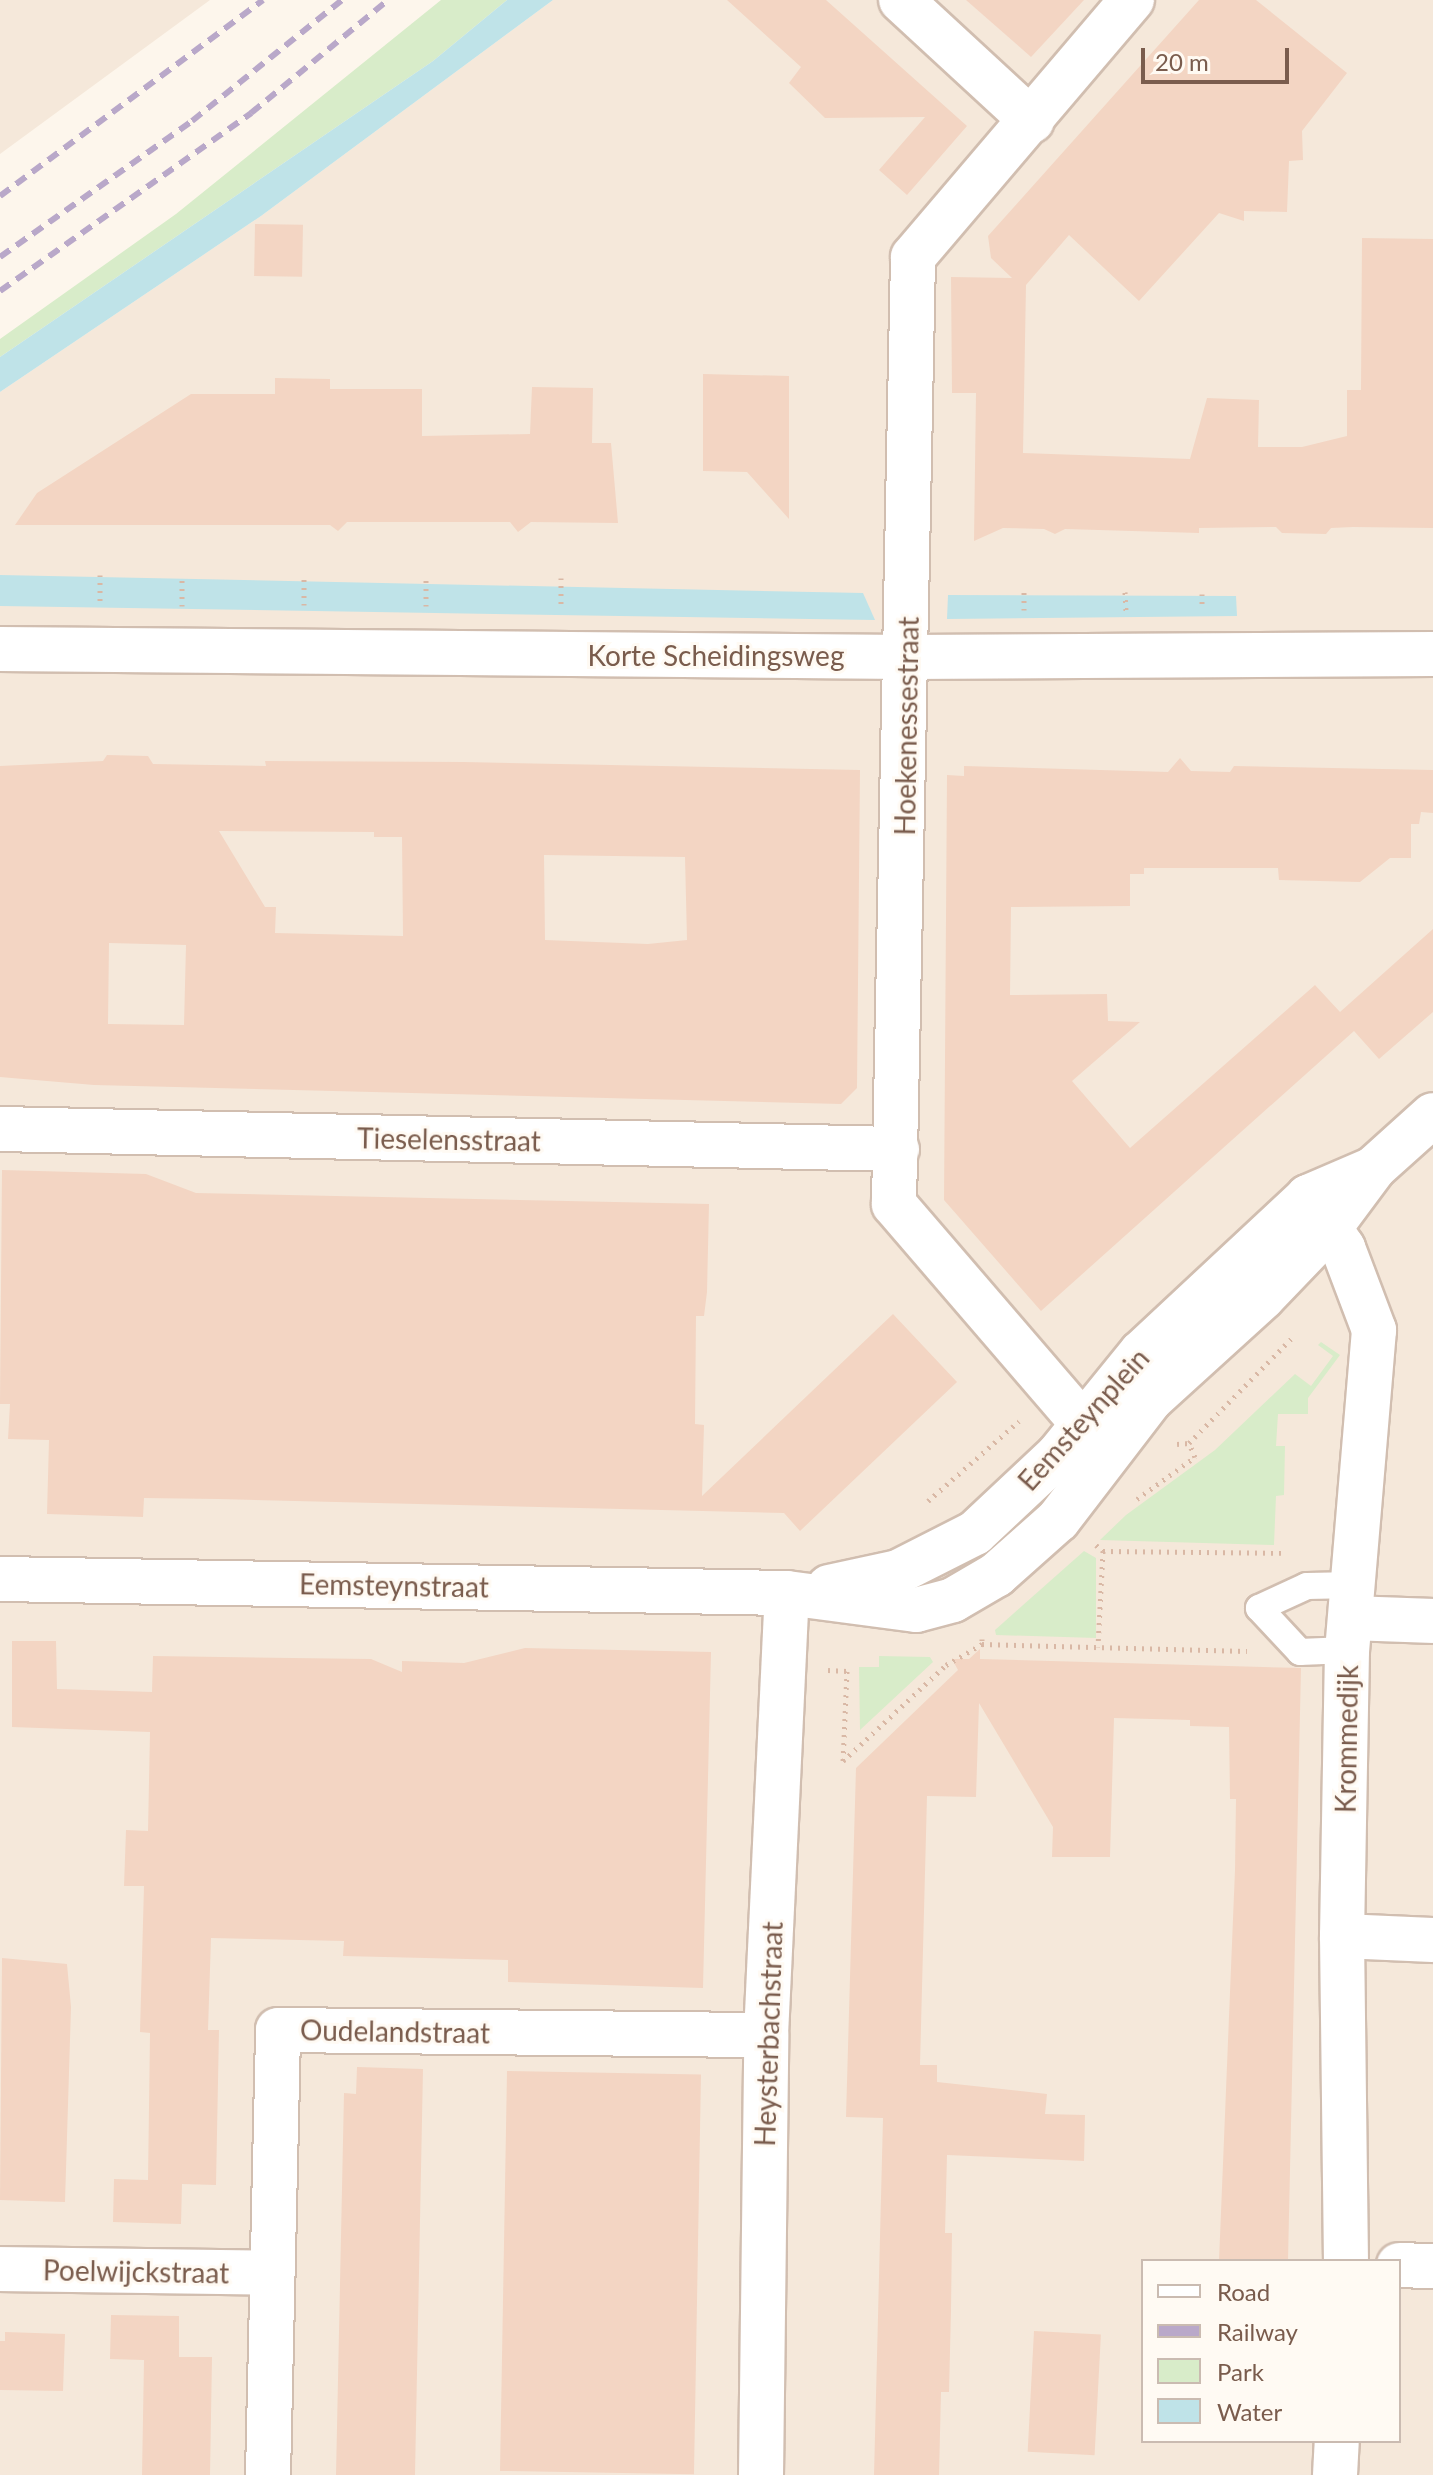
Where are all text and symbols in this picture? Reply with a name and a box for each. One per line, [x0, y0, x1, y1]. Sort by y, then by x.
scale bar [1145, 32, 1293, 82]
text: 20 m [1155, 47, 1209, 76]
street label: Hoekenessestraat [887, 616, 925, 836]
street label: Korte Scheidingsweg [588, 638, 844, 672]
street label: Tieselensstraat [357, 1121, 541, 1157]
street label: Eemsteynplein [1011, 1341, 1155, 1497]
street label: Eemsteynstraat [299, 1567, 489, 1603]
street label: Krommedijk [1328, 1665, 1364, 1813]
street label: Heysterbachstraat [747, 1921, 789, 2147]
street label: Oudelandstraat [300, 2013, 490, 2049]
street label: Poelwijckstraat [43, 2253, 229, 2289]
legend [1141, 2259, 1401, 2443]
text: Road [1217, 2277, 1270, 2306]
text: Railway [1217, 2317, 1298, 2346]
text: Park [1217, 2357, 1264, 2386]
text: Water [1217, 2397, 1282, 2426]

